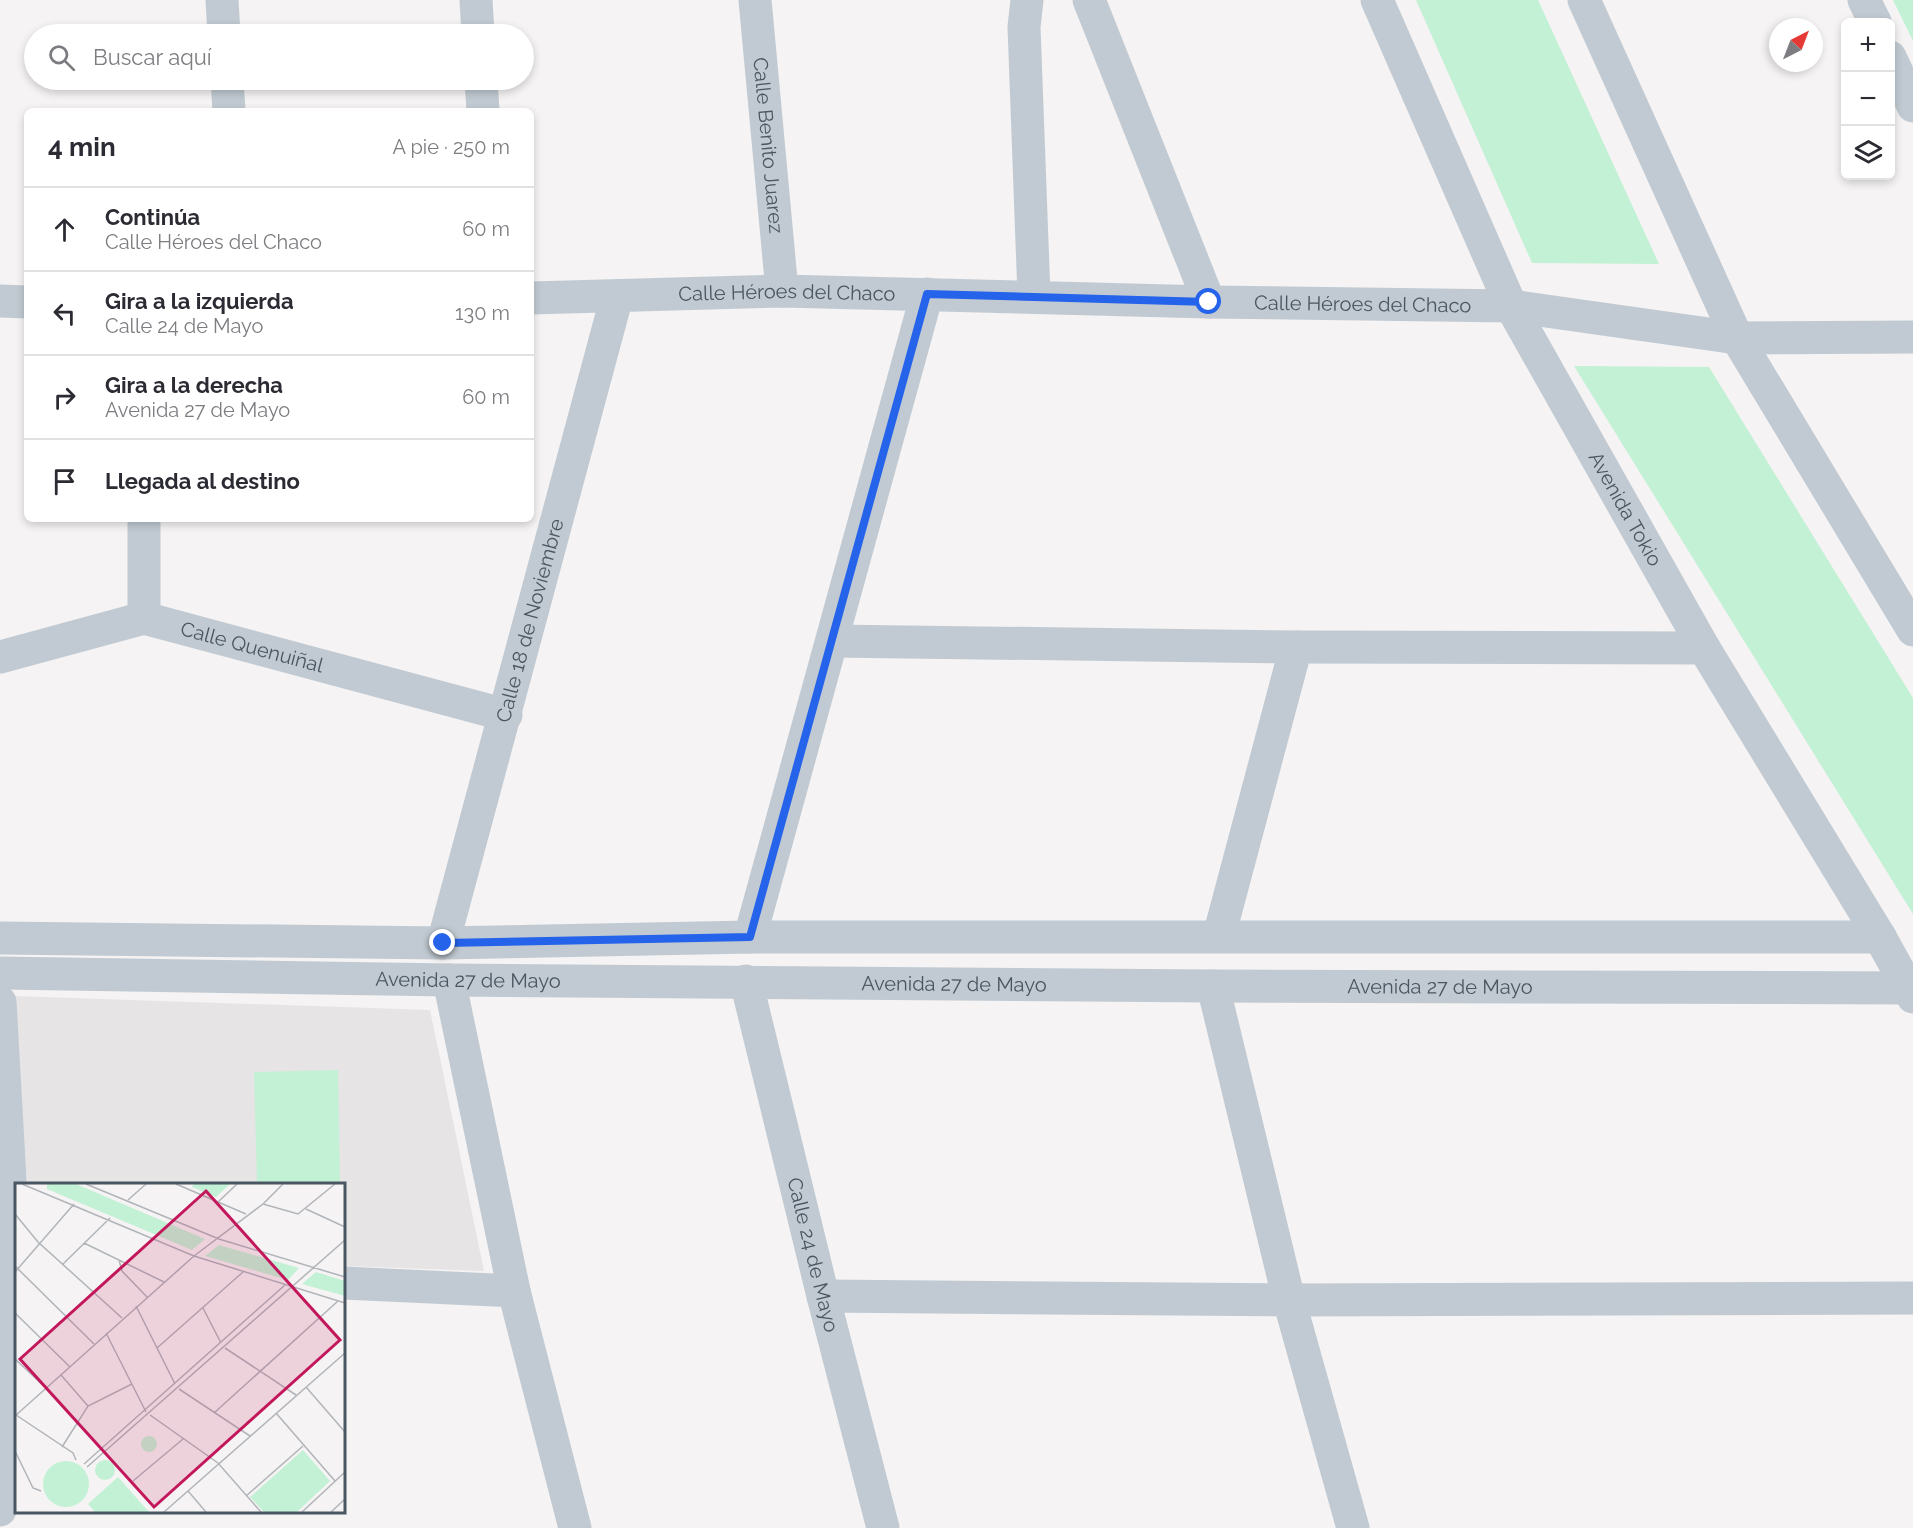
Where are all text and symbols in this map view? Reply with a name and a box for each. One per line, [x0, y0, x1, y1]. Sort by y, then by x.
north arrow [1769, 18, 1823, 72]
map controls [1841, 18, 1895, 180]
button: + [1841, 18, 1895, 72]
search box [24, 24, 534, 90]
icon: search [45, 41, 78, 74]
text: Buscar aquí [93, 44, 212, 70]
street label: Calle Benito Juarez [748, 56, 789, 235]
button: − [1841, 72, 1895, 126]
button: layers [1841, 126, 1895, 180]
text: 4 min [48, 132, 116, 162]
text: A pie · 250 m [393, 135, 510, 159]
text: Continúa [105, 204, 200, 230]
icon: ahead [48, 213, 81, 246]
text: 60 m [462, 217, 510, 241]
text: Calle Héroes del Chaco [105, 230, 322, 254]
street label: Calle Héroes del Chaco [678, 279, 896, 306]
text: Gira a la izquierda [105, 288, 294, 314]
route start [1195, 288, 1221, 314]
street label: Calle Héroes del Chaco [1254, 291, 1472, 317]
icon: left [48, 297, 81, 330]
text: 130 m [455, 301, 510, 325]
text: Calle 24 de Mayo [105, 314, 263, 338]
text: Gira a la derecha [105, 372, 283, 398]
icon: right [48, 381, 81, 414]
text: 60 m [462, 385, 510, 409]
text: Avenida 27 de Mayo [105, 398, 290, 422]
street label: Avenida Tokio [1584, 447, 1667, 570]
icon: arrive [48, 465, 81, 498]
text: Llegada al destino [105, 468, 300, 494]
street label: Calle 18 de Noviembre [491, 516, 569, 725]
street label: Calle Quenuiñal [178, 616, 327, 678]
route end [429, 929, 455, 955]
street label: Avenida 27 de Mayo [375, 967, 561, 993]
street label: Avenida 27 de Mayo [861, 971, 1047, 997]
street label: Avenida 27 de Mayo [1347, 974, 1533, 999]
street label: Calle 24 de Mayo [782, 1175, 844, 1335]
inset map [15, 1183, 345, 1513]

